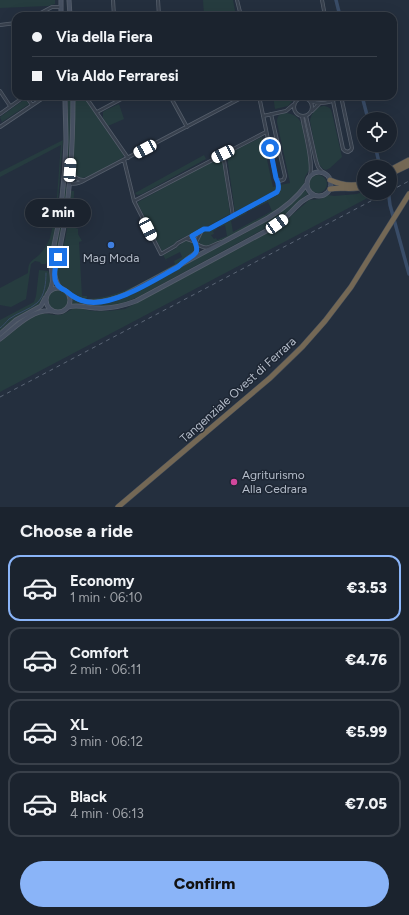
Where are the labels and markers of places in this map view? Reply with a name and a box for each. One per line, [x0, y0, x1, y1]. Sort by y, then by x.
marker: Mag Moda [106, 240, 116, 250]
place label: Mag Moda [83, 251, 139, 265]
place label: Agriturismo Alla Cedrara [242, 468, 307, 496]
marker: Agriturismo Alla Cedrara [229, 477, 239, 487]

